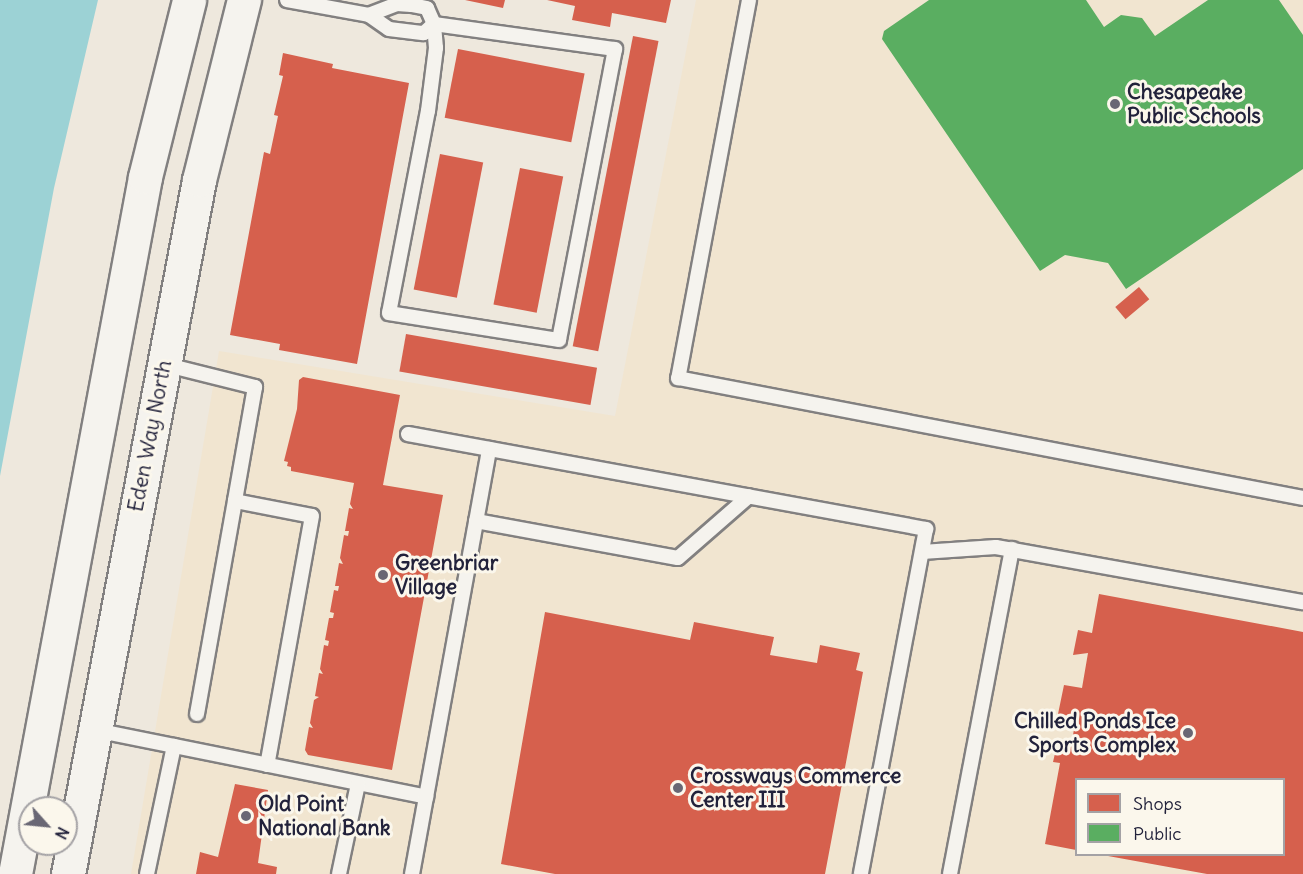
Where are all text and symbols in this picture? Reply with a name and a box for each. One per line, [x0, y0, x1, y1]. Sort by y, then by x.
place label: Chesapeake Public Schools [1127, 79, 1261, 129]
marker: Chesapeake Public Schools [1108, 97, 1122, 111]
street label: Eden Way North [123, 358, 177, 514]
place label: Greenbriar Village [395, 550, 498, 600]
marker: Greenbriar Village [376, 568, 390, 582]
place label: Chilled Ponds Ice Sports Complex [1014, 708, 1176, 758]
marker: Chilled Ponds Ice Sports Complex [1181, 726, 1195, 740]
place label: Crossways Commerce Center III [690, 763, 901, 813]
legend [1075, 778, 1285, 856]
marker: Crossways Commerce Center III [671, 781, 685, 795]
place label: Old Point National Bank [258, 791, 390, 841]
text: Shops [1133, 792, 1182, 815]
north arrow [18, 796, 78, 856]
marker: Old Point National Bank [239, 809, 253, 823]
text: Public [1133, 822, 1182, 845]
text: N [51, 824, 74, 843]

